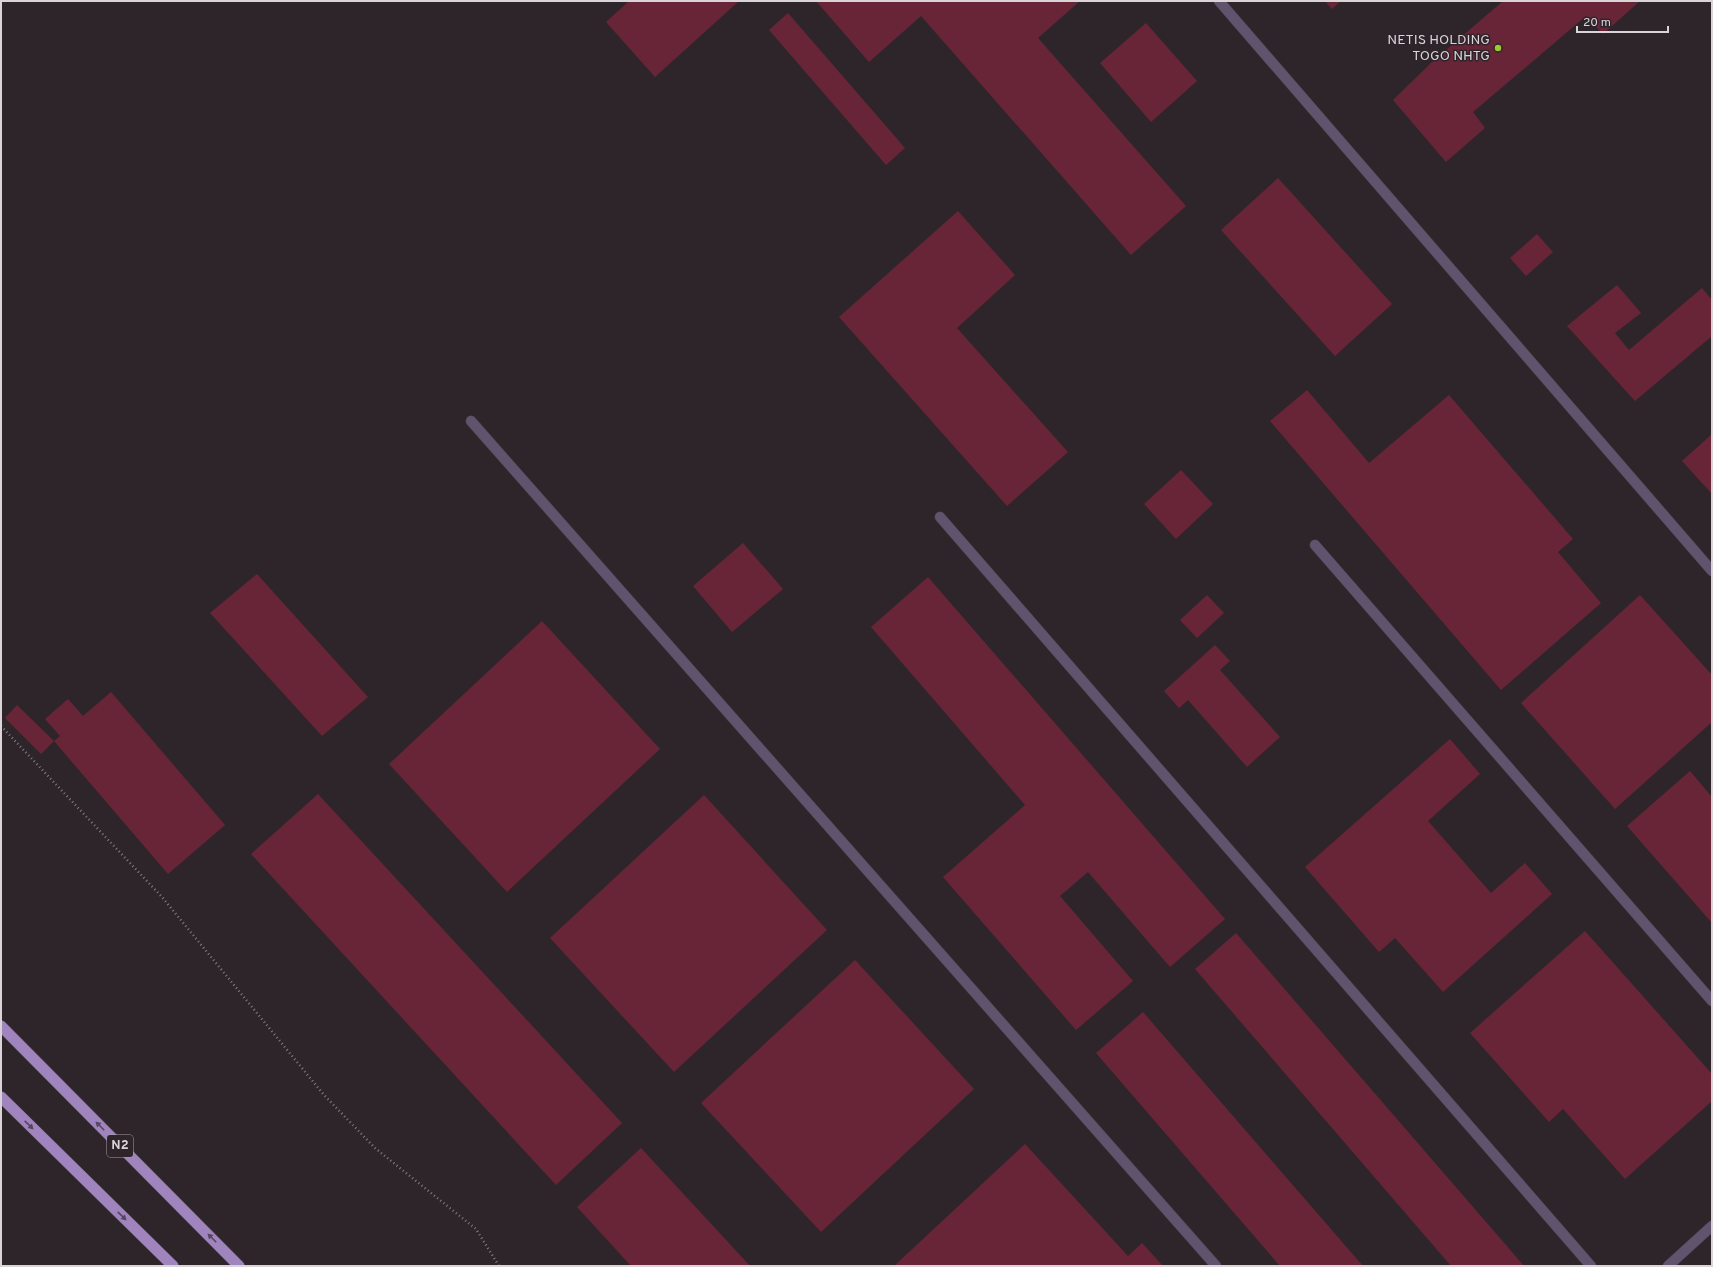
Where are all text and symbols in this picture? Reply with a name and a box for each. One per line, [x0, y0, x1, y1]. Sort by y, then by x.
scale bar [1577, 8, 1668, 34]
text: 20 m [1583, 15, 1611, 31]
place label: NETIS HOLDING TOGO NHTG [1387, 32, 1490, 65]
marker: NETIS HOLDING TOGO NHTG [1493, 43, 1503, 53]
one-way arrow [24, 1120, 34, 1130]
one-way arrow [95, 1121, 105, 1131]
road number: N2 [107, 1135, 133, 1157]
one-way arrow [117, 1211, 127, 1221]
one-way arrow [207, 1233, 216, 1243]

